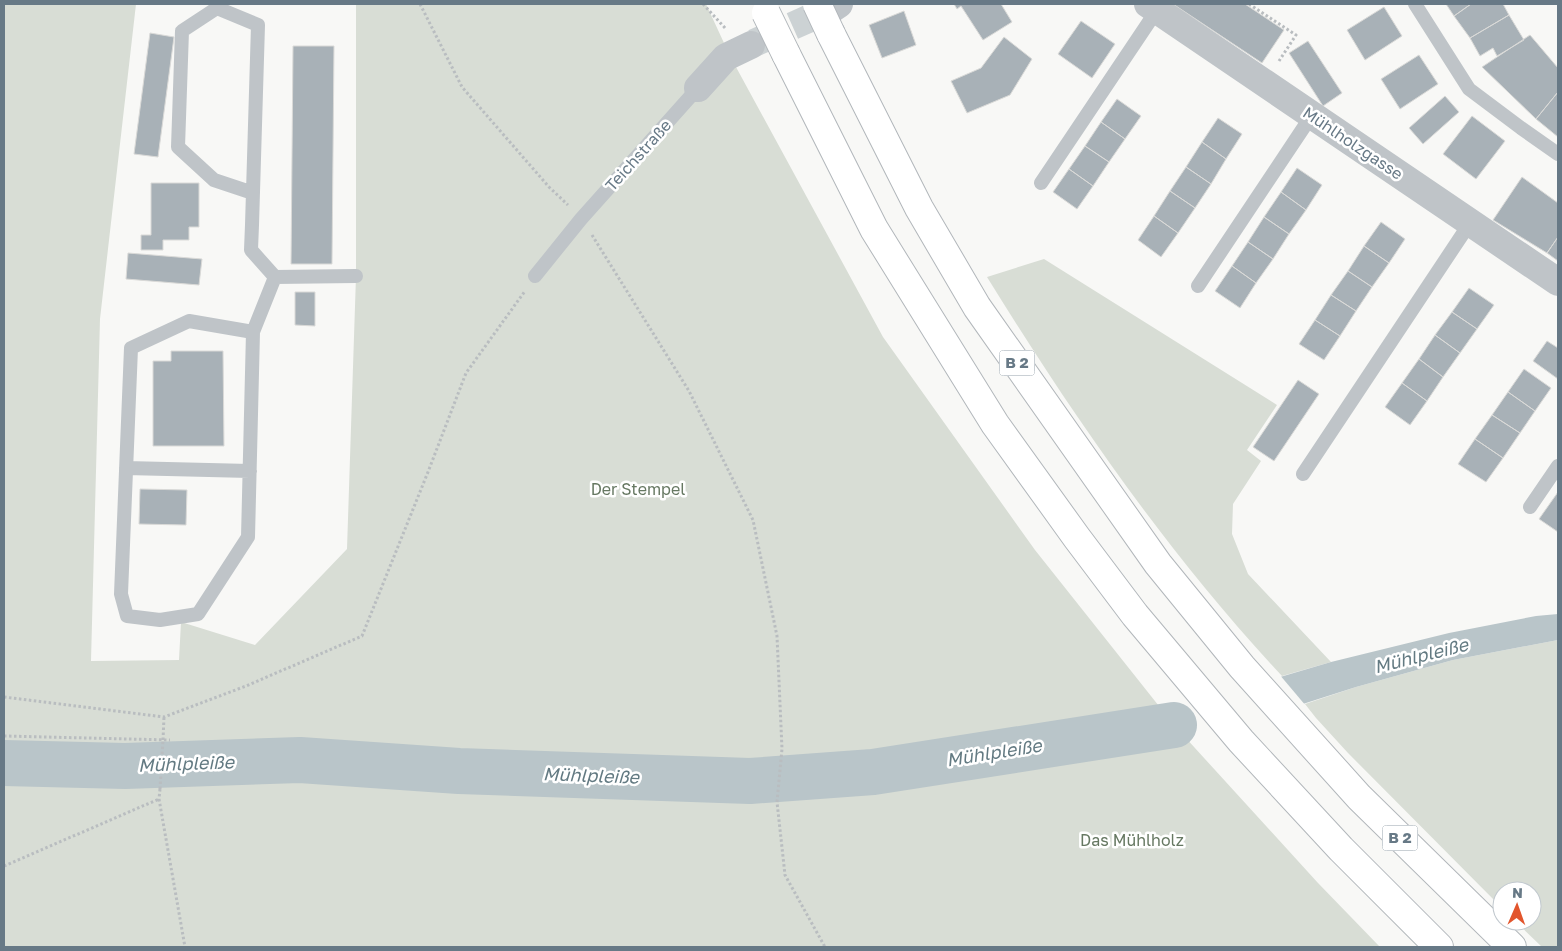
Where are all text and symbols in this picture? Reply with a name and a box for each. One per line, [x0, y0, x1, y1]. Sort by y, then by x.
street label: Mühlholzgasse [1299, 102, 1407, 184]
street label: Teichstraße [601, 115, 675, 195]
road number: B 2 [1000, 350, 1034, 376]
park label: Der Stempel [591, 479, 685, 499]
water label: Mühlpleiße [1372, 632, 1472, 677]
water label: Mühlpleiße [945, 733, 1045, 770]
water label: Mühlpleiße [138, 750, 236, 776]
water label: Mühlpleiße [543, 762, 641, 788]
road number: B 2 [1382, 826, 1418, 850]
park label: Das Mühlholz [1080, 830, 1184, 850]
north arrow [1492, 881, 1542, 931]
text: N [1512, 884, 1523, 901]

